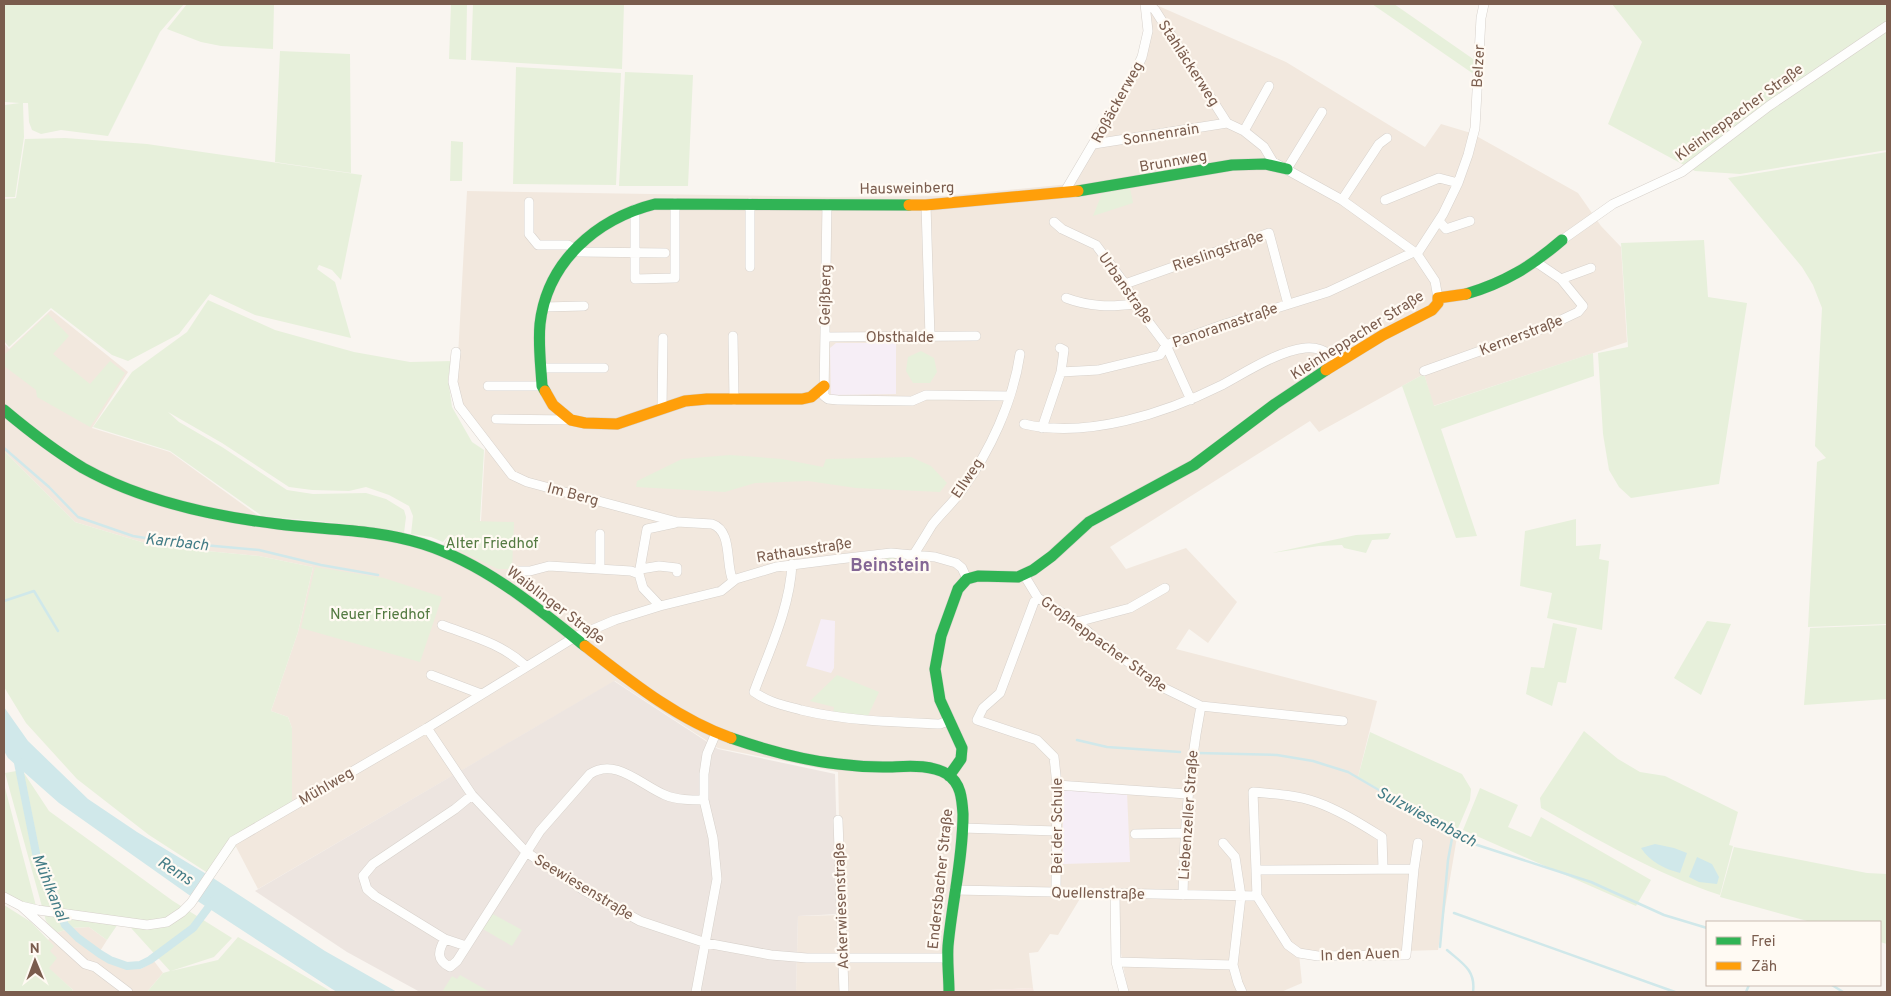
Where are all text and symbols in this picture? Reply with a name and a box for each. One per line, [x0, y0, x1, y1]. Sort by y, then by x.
street label: Stahläckerweg [1153, 17, 1223, 110]
street label: Belzer [1469, 44, 1490, 88]
street label: Roßäckerweg [1088, 58, 1149, 147]
street label: Kleinheppacher Straße [1672, 60, 1808, 166]
street label: Sonnenrain [1122, 120, 1201, 151]
street label: Brunnweg [1138, 147, 1209, 178]
street label: Hausweinberg [859, 179, 955, 200]
street label: Rieslingstraße [1170, 228, 1267, 277]
street label: Urbanstraße [1093, 249, 1156, 328]
street label: Geißberg [816, 264, 837, 326]
street label: Kleinheppacher Straße [1288, 287, 1428, 385]
street label: Panoramastraße [1170, 299, 1281, 353]
street label: Kernerstraße [1477, 312, 1566, 361]
street label: Obsthalde [866, 329, 934, 348]
street label: Ellweg [948, 455, 988, 502]
street label: Im Berg [545, 479, 600, 511]
water label: Karrbach [144, 530, 210, 556]
park label: Alter Friedhof [446, 535, 538, 554]
street label: Rathausstraße [755, 535, 853, 568]
district label: Beinstein [850, 555, 930, 578]
street label: Waiblinger Straße [502, 563, 608, 649]
street label: Großheppacher Straße [1036, 593, 1170, 698]
park label: Neuer Friedhof [330, 606, 430, 625]
street label: Liebenzeller Straße [1175, 749, 1204, 881]
street label: Mühlweg [296, 764, 358, 811]
street label: Bei der Schule [1049, 778, 1068, 874]
water label: Sulzwiesenbach [1373, 783, 1480, 853]
street label: Endersbacher Straße [925, 808, 958, 950]
street label: Ackerwiesenstraße [831, 842, 854, 970]
water label: Mühlkanal [27, 851, 72, 925]
street label: Seewiesenstraße [530, 851, 636, 925]
water label: Rems [153, 853, 197, 891]
street label: Quellenstraße [1051, 884, 1145, 905]
legend [1706, 921, 1881, 986]
text: Frei [1751, 933, 1776, 952]
north arrow [10, 936, 60, 986]
text: N [30, 941, 40, 958]
street label: In den Auen [1320, 945, 1400, 966]
text: Zäh [1751, 958, 1777, 977]

